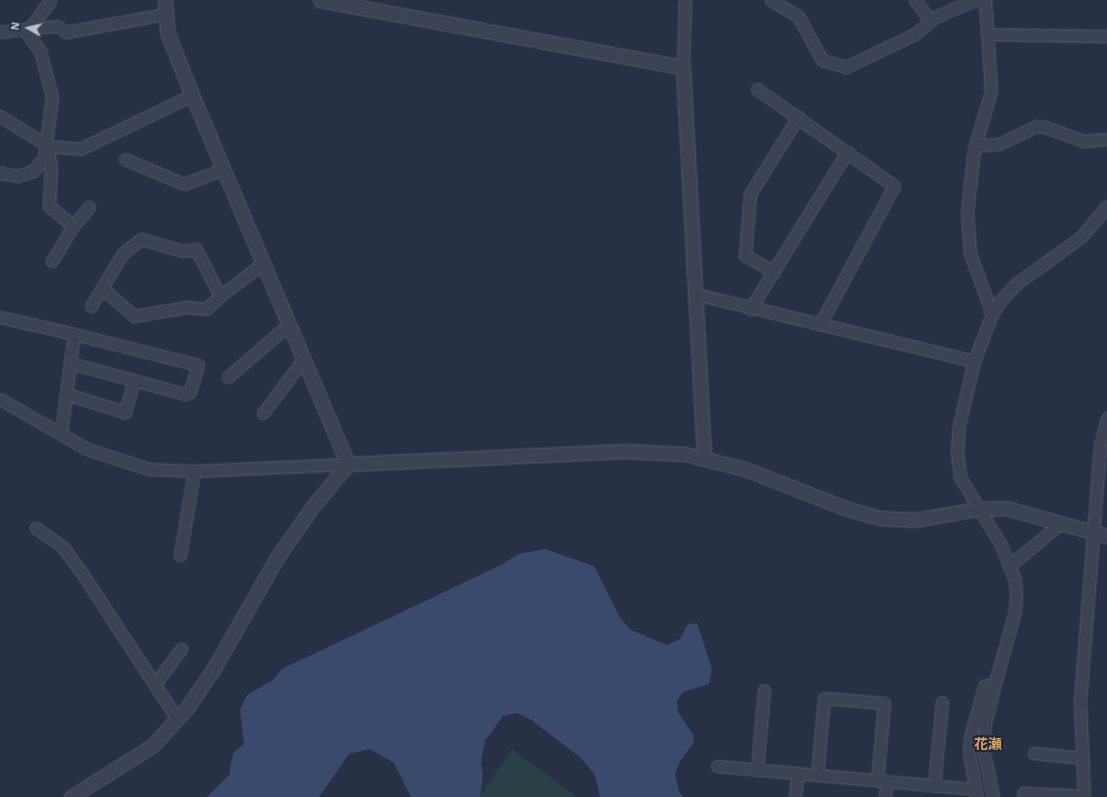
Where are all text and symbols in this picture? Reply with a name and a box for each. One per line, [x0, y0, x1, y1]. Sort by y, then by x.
north arrow [8, 8, 48, 48]
text: N [9, 21, 23, 31]
district label: 花瀬 [974, 736, 1002, 752]

